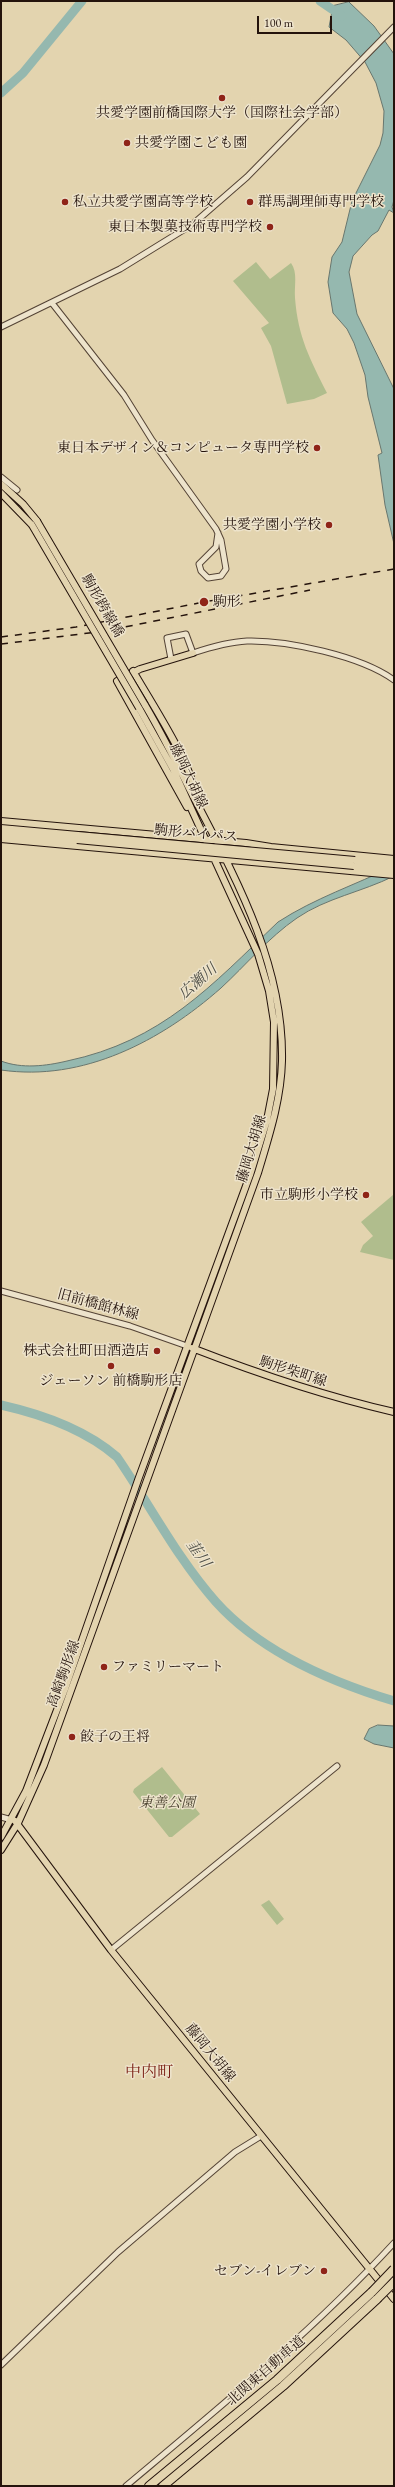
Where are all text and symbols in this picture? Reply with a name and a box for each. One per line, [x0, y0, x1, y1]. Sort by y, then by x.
scale bar [259, 8, 334, 34]
text: 100 m [264, 15, 293, 31]
marker: 共愛学園前橋国際大学（国際社会学部） [217, 93, 227, 103]
place label: 共愛学園前橋国際大学（国際社会学部） [96, 105, 348, 121]
place label: 共愛学園こども園 [135, 135, 247, 151]
marker: 共愛学園こども園 [122, 138, 132, 148]
place label: 私立共愛学園高等学校 [73, 194, 213, 210]
place label: 群馬調理師専門学校 [258, 194, 384, 210]
marker: 私立共愛学園高等学校 [60, 197, 70, 207]
marker: 群馬調理師専門学校 [245, 197, 255, 207]
place label: 東日本製菓技術専門学校 [108, 219, 262, 235]
marker: 東日本製菓技術専門学校 [265, 222, 275, 232]
place label: 東日本デザイン＆コンピュータ専門学校 [57, 440, 309, 456]
marker: 東日本デザイン＆コンピュータ専門学校 [312, 443, 322, 453]
place label: 共愛学園小学校 [223, 517, 321, 533]
marker: 共愛学園小学校 [324, 520, 334, 530]
street label: 駒形跨線橋 [77, 571, 127, 641]
place label: 駒形 [213, 594, 241, 610]
marker: 駒形 [198, 596, 210, 608]
street label: 藤岡大胡線 [166, 741, 210, 811]
street label: 駒形バイパス [153, 822, 239, 846]
water label: 広瀬川 [175, 960, 221, 1004]
street label: 藤岡大胡線 [234, 1113, 270, 1185]
place label: 市立駒形小学校 [260, 1187, 358, 1203]
marker: 市立駒形小学校 [361, 1190, 371, 1200]
street label: 旧前橋館林線 [55, 1286, 141, 1324]
place label: 株式会社町田酒造店 [23, 1343, 149, 1359]
marker: 株式会社町田酒造店 [152, 1346, 162, 1356]
street label: 駒形柴町線 [257, 1353, 329, 1391]
marker: ジェーソン 前橋駒形店 [106, 1361, 116, 1371]
place label: ジェーソン 前橋駒形店 [40, 1373, 182, 1389]
water label: 韮川 [182, 1537, 214, 1571]
street label: 高崎駒形線 [44, 1638, 84, 1710]
place label: ファミリーマート [112, 1659, 224, 1675]
marker: ファミリーマート [99, 1662, 109, 1672]
place label: 餃子の王将 [80, 1729, 150, 1745]
marker: 餃子の王将 [67, 1732, 77, 1742]
park label: 東善公園 [139, 1795, 195, 1811]
street label: 藤岡大胡線 [181, 2021, 239, 2085]
district label: 中内町 [125, 2063, 173, 2083]
place label: セブン-イレブン [214, 2263, 316, 2279]
marker: セブン-イレブン [319, 2266, 329, 2276]
street label: 北関東自動車道 [224, 2333, 308, 2409]

